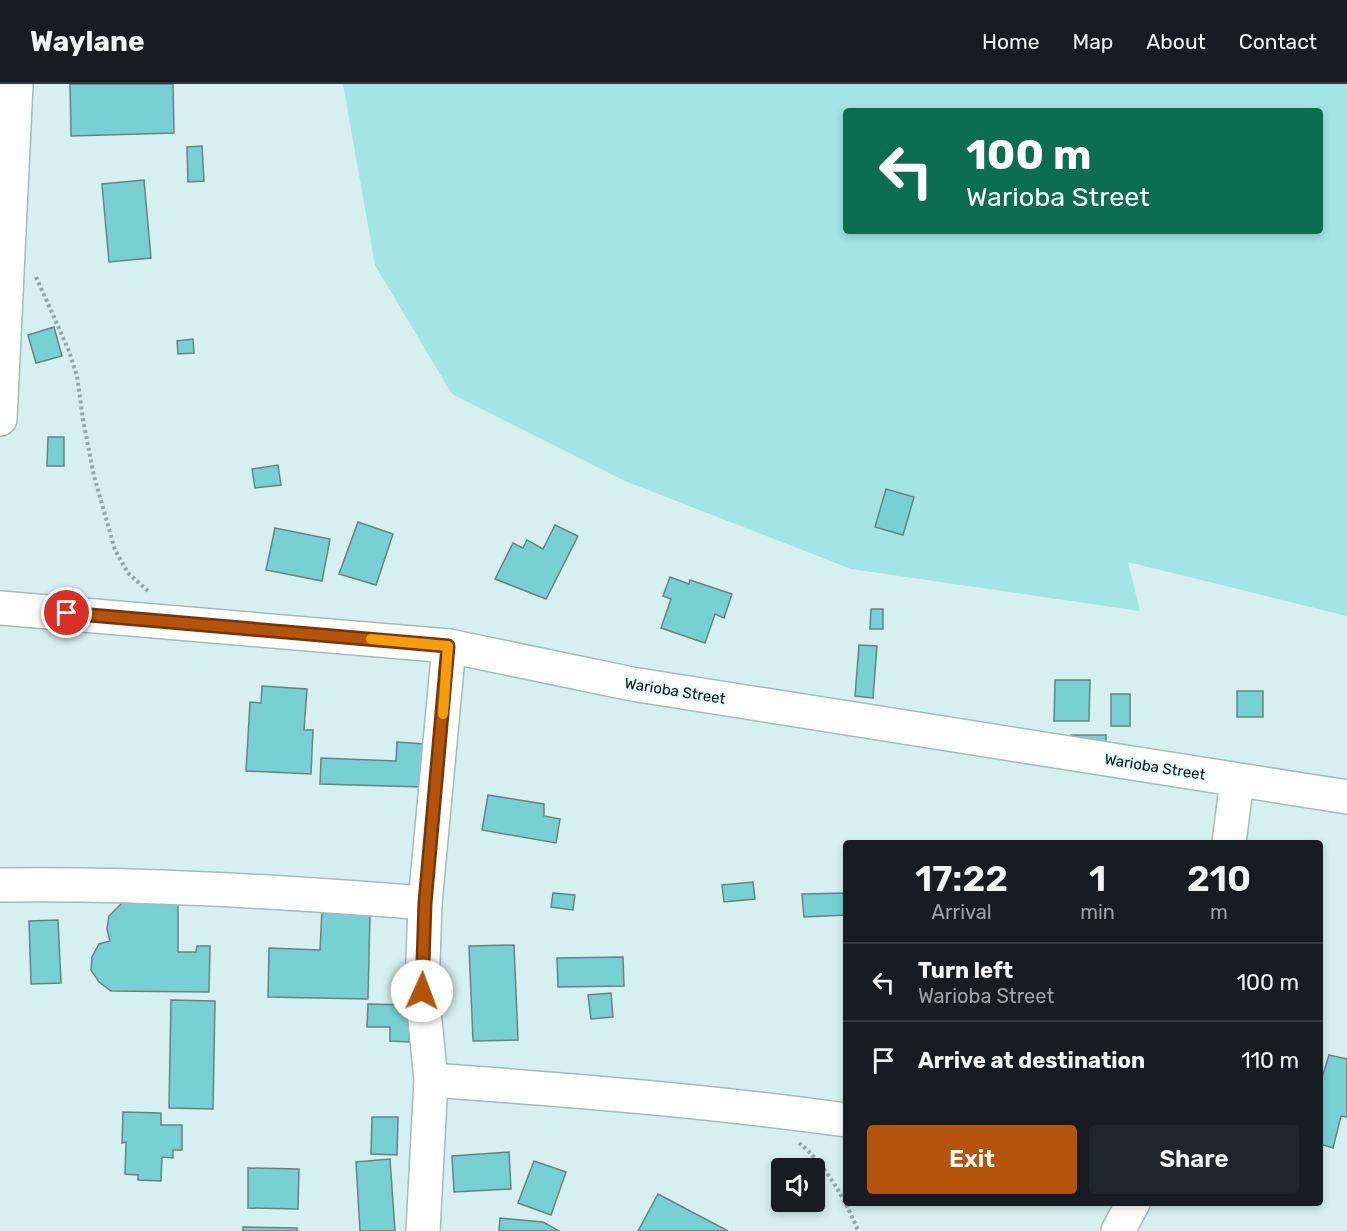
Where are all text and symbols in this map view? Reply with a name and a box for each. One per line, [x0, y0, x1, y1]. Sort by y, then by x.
text: Waylane [30, 25, 145, 58]
text: Home [982, 29, 1039, 54]
text: Map [1072, 29, 1113, 54]
text: About [1146, 29, 1206, 54]
text: Contact [1239, 29, 1317, 54]
text: 100 m [966, 130, 1091, 180]
icon: left [867, 132, 945, 210]
text: Warioba Street [966, 181, 1150, 213]
pin [41, 587, 92, 638]
icon: arrive [50, 596, 83, 629]
street label: Warioba Street [623, 674, 727, 708]
street label: Warioba Street [1103, 750, 1207, 784]
text: 17:22 [915, 857, 1008, 900]
text: 1 [1089, 857, 1106, 900]
text: 210 [1187, 857, 1251, 900]
text: Arrival [932, 900, 992, 924]
text: min [1080, 900, 1115, 924]
text: m [1210, 900, 1228, 924]
text: Turn left [918, 957, 1013, 984]
position arrow [390, 959, 454, 1023]
icon: left [867, 966, 900, 999]
text: 100 m [1237, 969, 1299, 996]
text: Warioba Street [918, 984, 1054, 1008]
icon: arrive [867, 1044, 900, 1077]
text: Arrive at destination [918, 1047, 1145, 1074]
text: 110 m [1241, 1047, 1299, 1074]
button: Exit [867, 1125, 1077, 1194]
button: Share [1089, 1125, 1299, 1194]
map controls [771, 1158, 825, 1212]
button: sound [771, 1158, 825, 1212]

